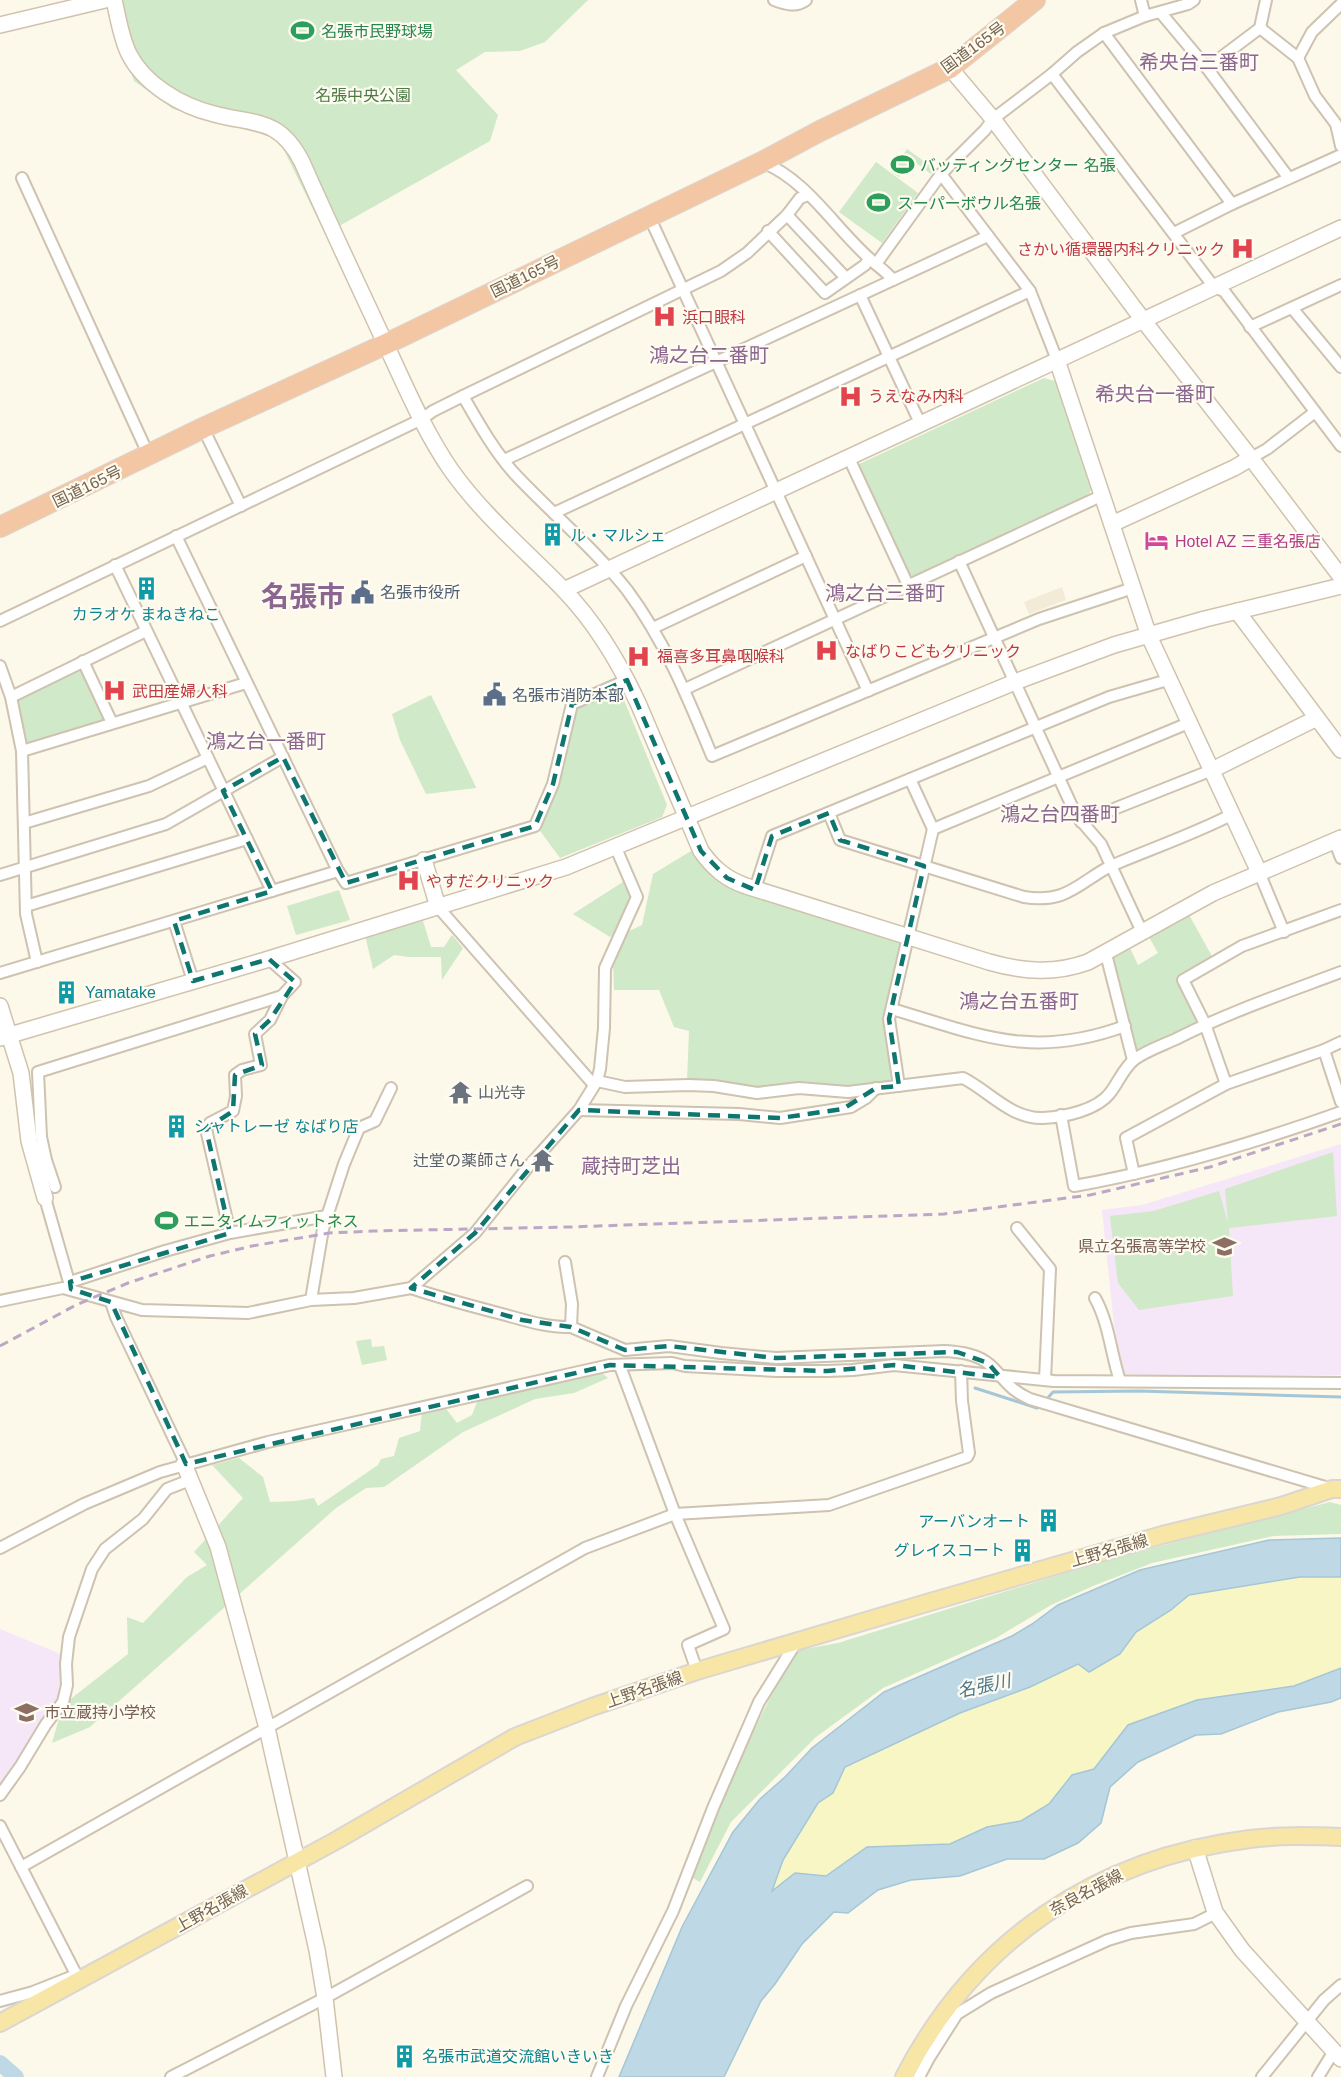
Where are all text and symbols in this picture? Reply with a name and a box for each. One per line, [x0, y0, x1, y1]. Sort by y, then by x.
sports icon: 名張市民野球場 [290, 18, 316, 44]
street label: 国道165号 [938, 19, 1009, 76]
place label: 名張市民野球場 [321, 23, 433, 40]
district label: 希央台三番町 [1139, 51, 1259, 73]
park label: 名張中央公園 [315, 87, 411, 104]
sports icon: バッティングセンター 名張 [889, 152, 915, 178]
place label: バッティングセンター 名張 [920, 157, 1116, 174]
sports icon: スーパーボウル名張 [866, 190, 892, 216]
place label: スーパーボウル名張 [897, 195, 1041, 212]
hospital icon: さかい循環器内科クリニック [1230, 236, 1256, 262]
place label: さかい循環器内科クリニック [1017, 241, 1225, 258]
street label: 国道165号 [488, 252, 563, 300]
hospital icon: 浜口眼科 [651, 304, 677, 330]
place label: 浜口眼科 [682, 309, 746, 326]
district label: 鴻之台二番町 [649, 344, 769, 366]
hospital icon: うえなみ内科 [837, 383, 863, 409]
district label: 希央台一番町 [1095, 383, 1215, 405]
place label: うえなみ内科 [868, 388, 964, 405]
street label: 国道165号 [50, 462, 125, 510]
building icon: ル・マルシェ [539, 522, 565, 548]
place label: ル・マルシェ [570, 527, 666, 544]
hotel icon: Hotel AZ 三重名張店 [1144, 528, 1170, 554]
place label: Hotel AZ 三重名張店 [1175, 533, 1321, 550]
building icon: カラオケ まねきねこ [133, 576, 159, 602]
public building icon: 名張市役所 [349, 579, 375, 605]
district label: 名張市 [261, 581, 345, 612]
district label: 鴻之台三番町 [825, 582, 945, 604]
place label: 名張市役所 [380, 584, 460, 601]
place label: カラオケ まねきねこ [72, 606, 220, 623]
hospital icon: なばりこどもクリニック [814, 638, 840, 664]
hospital icon: 福喜多耳鼻咽喉科 [626, 643, 652, 669]
place label: なばりこどもクリニック [845, 643, 1021, 660]
place label: 福喜多耳鼻咽喉科 [657, 648, 785, 665]
hospital icon: 武田産婦人科 [101, 678, 127, 704]
public building icon: 名張市消防本部 [481, 682, 507, 708]
place label: 武田産婦人科 [132, 683, 228, 700]
place label: 名張市消防本部 [512, 687, 624, 704]
district label: 鴻之台一番町 [206, 730, 326, 752]
district label: 鴻之台四番町 [1000, 803, 1120, 825]
hospital icon: やすだクリニック [395, 868, 421, 894]
place label: やすだクリニック [426, 873, 554, 890]
building icon: Yamatake [54, 979, 80, 1005]
place label: Yamatake [85, 984, 156, 1001]
district label: 鴻之台五番町 [959, 990, 1079, 1012]
temple icon: 山光寺 [447, 1079, 473, 1105]
place label: 山光寺 [478, 1084, 526, 1101]
building icon: シャトレーゼ なばり店 [163, 1113, 189, 1139]
place label: シャトレーゼ なばり店 [194, 1118, 358, 1135]
temple icon: 辻堂の薬師さん [530, 1147, 556, 1173]
place label: 辻堂の薬師さん [413, 1152, 525, 1169]
district label: 蔵持町芝出 [581, 1155, 681, 1177]
sports icon: エニタイムフィットネス [153, 1208, 179, 1234]
place label: エニタイムフィットネス [184, 1213, 358, 1230]
school or university icon: 県立名張高等学校 [1211, 1233, 1237, 1259]
place label: 県立名張高等学校 [1078, 1238, 1206, 1255]
building icon: アーバンオート [1035, 1508, 1061, 1534]
place label: アーバンオート [918, 1513, 1030, 1530]
street label: 上野名張線 [1068, 1531, 1150, 1570]
building icon: グレイスコート [1010, 1537, 1036, 1563]
place label: グレイスコート [893, 1542, 1005, 1559]
street label: 上野名張線 [604, 1668, 685, 1711]
water label: 名張川 [956, 1670, 1014, 1701]
school or university icon: 市立蔵持小学校 [13, 1699, 39, 1725]
place label: 市立蔵持小学校 [44, 1704, 156, 1721]
street label: 奈良名張線 [1047, 1866, 1126, 1919]
street label: 上野名張線 [172, 1882, 250, 1935]
building icon: 名張市武道交流館いきいき [391, 2043, 417, 2069]
place label: 名張市武道交流館いきいき [422, 2048, 614, 2065]

